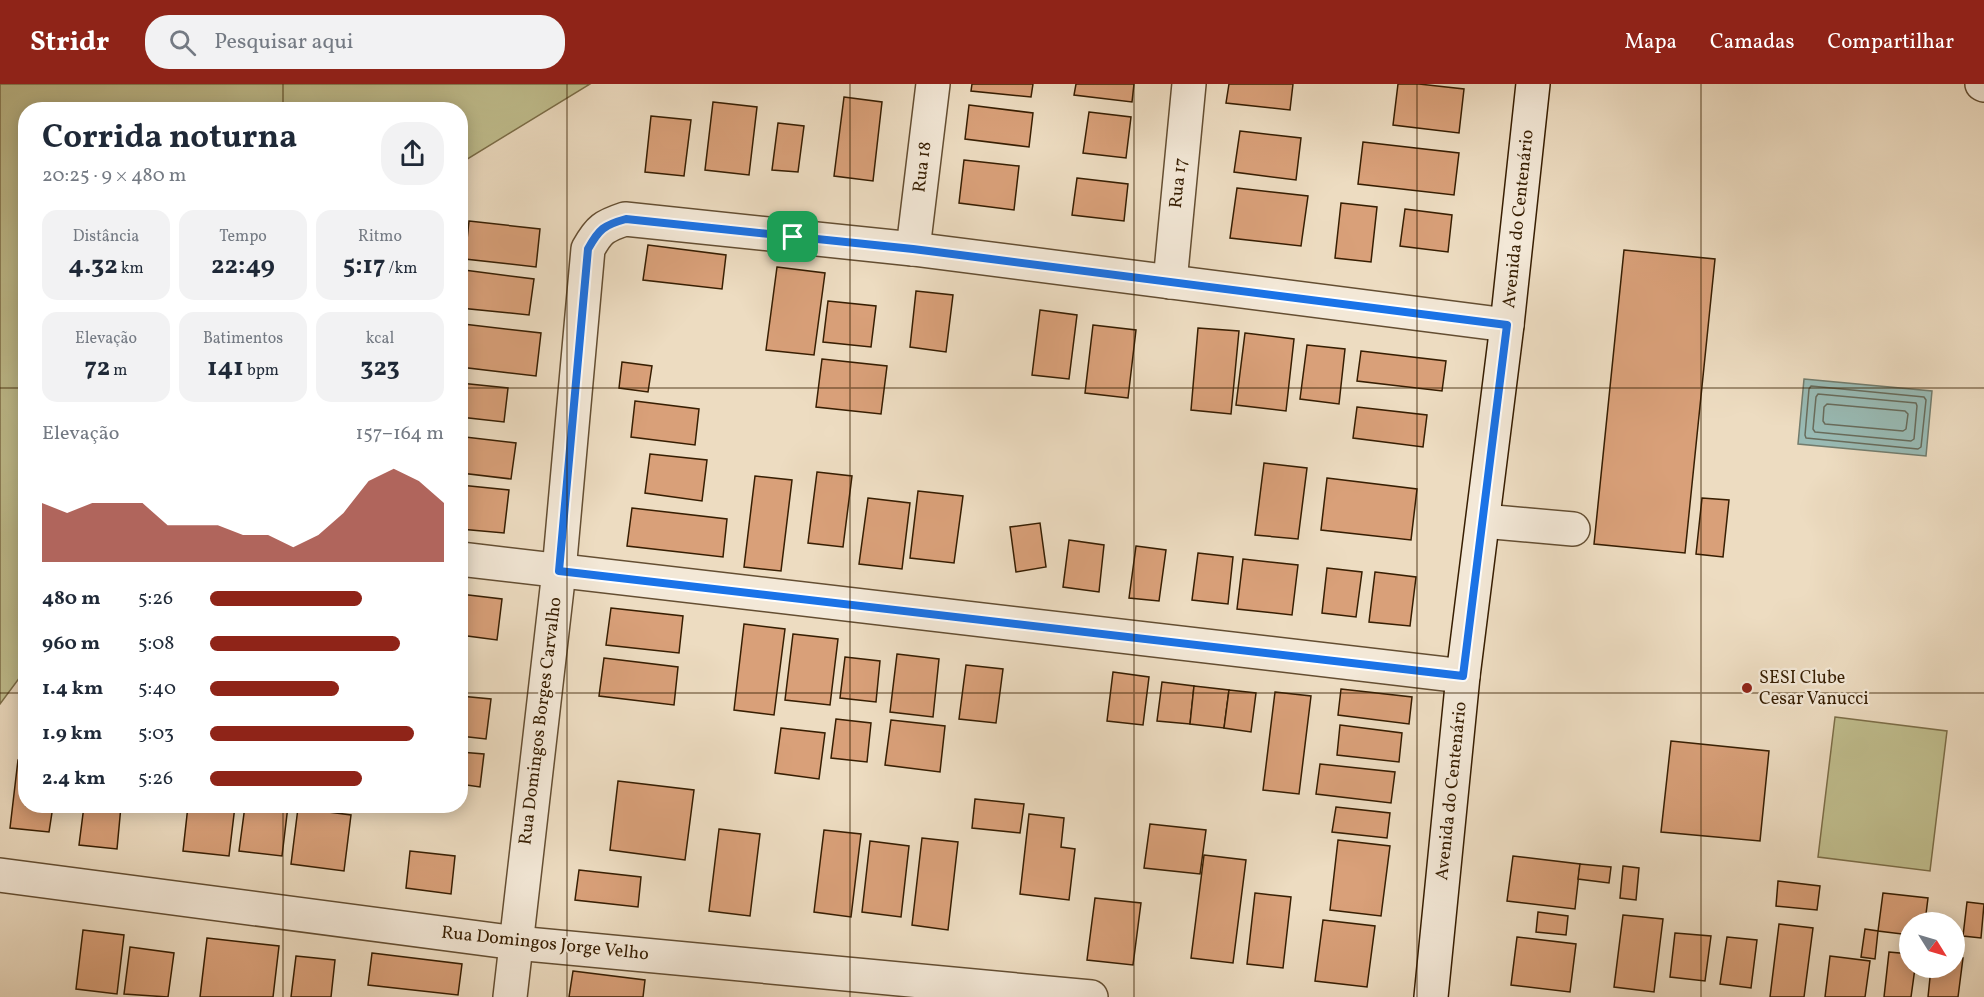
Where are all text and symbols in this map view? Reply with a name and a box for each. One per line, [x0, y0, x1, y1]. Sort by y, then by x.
search box [145, 15, 565, 69]
text: Stridr [30, 23, 109, 62]
icon: search [166, 26, 199, 59]
text: Pesquisar aqui [214, 27, 353, 58]
text: Mapa [1624, 28, 1677, 57]
text: Camadas [1710, 28, 1794, 57]
text: Compartilhar [1827, 28, 1954, 57]
text: Corrida noturna [42, 116, 297, 162]
button: share [381, 122, 444, 185]
street label: Avenida do Centenário [1497, 128, 1541, 310]
street label: Rua 18 [907, 140, 939, 194]
street label: Rua 17 [1164, 156, 1194, 210]
text: 20:25 · 9 × 480 m [42, 162, 186, 190]
pin [767, 211, 818, 262]
icon: arrive [776, 220, 809, 253]
text: Distância [73, 226, 139, 248]
text: Tempo [219, 226, 267, 248]
text: Ritmo [358, 226, 402, 248]
text: 4.32 [68, 248, 118, 284]
text: 22:49 [211, 248, 275, 284]
text: 5:17 [343, 248, 385, 284]
text: km [118, 258, 144, 280]
text: /km [385, 258, 417, 280]
text: Elevação [75, 328, 137, 350]
text: Batimentos [203, 328, 283, 350]
text: kcal [366, 328, 394, 350]
text: 72 [84, 350, 110, 386]
text: 141 [207, 350, 244, 386]
text: 323 [360, 350, 400, 386]
text: m [110, 360, 128, 382]
text: bpm [244, 360, 279, 382]
text: Elevação [42, 420, 119, 448]
text: 157–164 m [355, 420, 444, 448]
text: 480 m [42, 585, 101, 613]
text: 5:26 [138, 585, 173, 613]
street label: Rua Domingos Borges Carvalho [513, 596, 569, 846]
text: 960 m [42, 630, 100, 658]
text: 5:08 [138, 630, 175, 658]
place label: SESI Clube Cesar Vanucci [1759, 666, 1869, 712]
text: 1.4 km [42, 675, 103, 703]
text: 5:40 [138, 675, 176, 703]
marker: SESI Clube Cesar Vanucci [1740, 681, 1754, 695]
street label: Avenida do Centenário [1430, 700, 1474, 882]
text: 1.9 km [42, 720, 102, 748]
text: 5:03 [138, 720, 174, 748]
text: 2.4 km [42, 765, 106, 793]
text: 5:26 [138, 765, 173, 793]
north arrow [1899, 912, 1965, 978]
map controls [1899, 912, 1965, 978]
street label: Rua Domingos Jorge Velho [440, 921, 650, 967]

